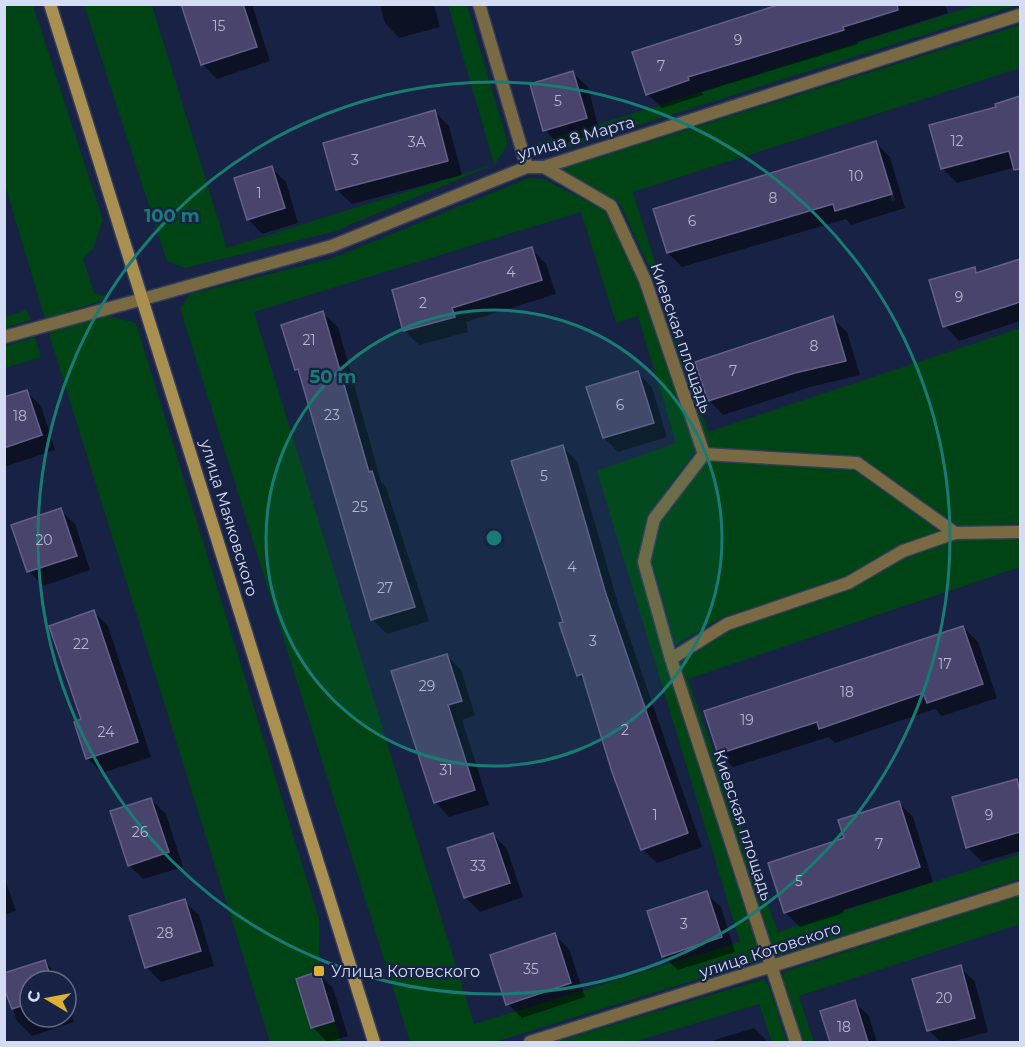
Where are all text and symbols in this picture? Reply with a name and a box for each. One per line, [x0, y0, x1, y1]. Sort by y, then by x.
house number: 15 [213, 17, 226, 35]
house number: 9 [734, 31, 742, 49]
house number: 7 [657, 57, 665, 75]
house number: 5 [554, 92, 562, 110]
street label: улица 8 Марта [514, 112, 637, 164]
house number: 12 [950, 132, 964, 150]
house number: 3А [408, 133, 427, 151]
house number: 3 [351, 151, 359, 169]
house number: 10 [849, 167, 863, 185]
house number: 1 [256, 184, 262, 202]
house number: 8 [769, 189, 778, 207]
text: 100 m [144, 205, 200, 227]
house number: 6 [688, 212, 697, 230]
street label: Киевская площадь [646, 260, 716, 416]
house number: 4 [506, 263, 516, 281]
house number: 9 [955, 288, 963, 306]
house number: 2 [419, 294, 427, 312]
house number: 21 [302, 331, 316, 349]
house number: 8 [810, 337, 819, 355]
house number: 7 [729, 362, 737, 380]
text: 50 m [310, 366, 356, 388]
house number: 6 [616, 396, 625, 414]
house number: 23 [324, 406, 340, 424]
house number: 18 [13, 407, 27, 425]
street label: улица Маяковского [196, 436, 262, 599]
house number: 5 [540, 467, 548, 485]
house number: 25 [352, 498, 368, 516]
centre of rings [484, 528, 504, 548]
house number: 20 [35, 531, 53, 549]
house number: 4 [567, 558, 577, 576]
house number: 27 [377, 579, 393, 597]
house number: 3 [589, 632, 597, 650]
house number: 22 [73, 635, 89, 653]
house number: 17 [938, 655, 952, 673]
house number: 29 [419, 677, 435, 695]
house number: 18 [840, 683, 854, 701]
house number: 19 [740, 711, 754, 729]
house number: 2 [621, 721, 629, 739]
house number: 24 [98, 723, 115, 741]
street label: Киевская площадь [710, 747, 776, 903]
house number: 31 [440, 761, 452, 779]
house number: 1 [652, 806, 658, 824]
house number: 9 [985, 806, 993, 824]
house number: 26 [132, 823, 149, 841]
house number: 7 [875, 835, 883, 853]
house number: 33 [470, 857, 486, 875]
house number: 5 [795, 872, 803, 890]
house number: 3 [680, 915, 688, 933]
street label: улица Котовского [696, 918, 843, 982]
house number: 28 [157, 924, 174, 942]
house number: 35 [523, 960, 539, 978]
place label: Улица Котовского [331, 962, 480, 981]
marker: Улица Котовского [312, 964, 326, 978]
north arrow [18, 969, 78, 1029]
text: С [23, 989, 44, 1004]
house number: 20 [935, 989, 953, 1007]
house number: 18 [837, 1018, 851, 1036]

